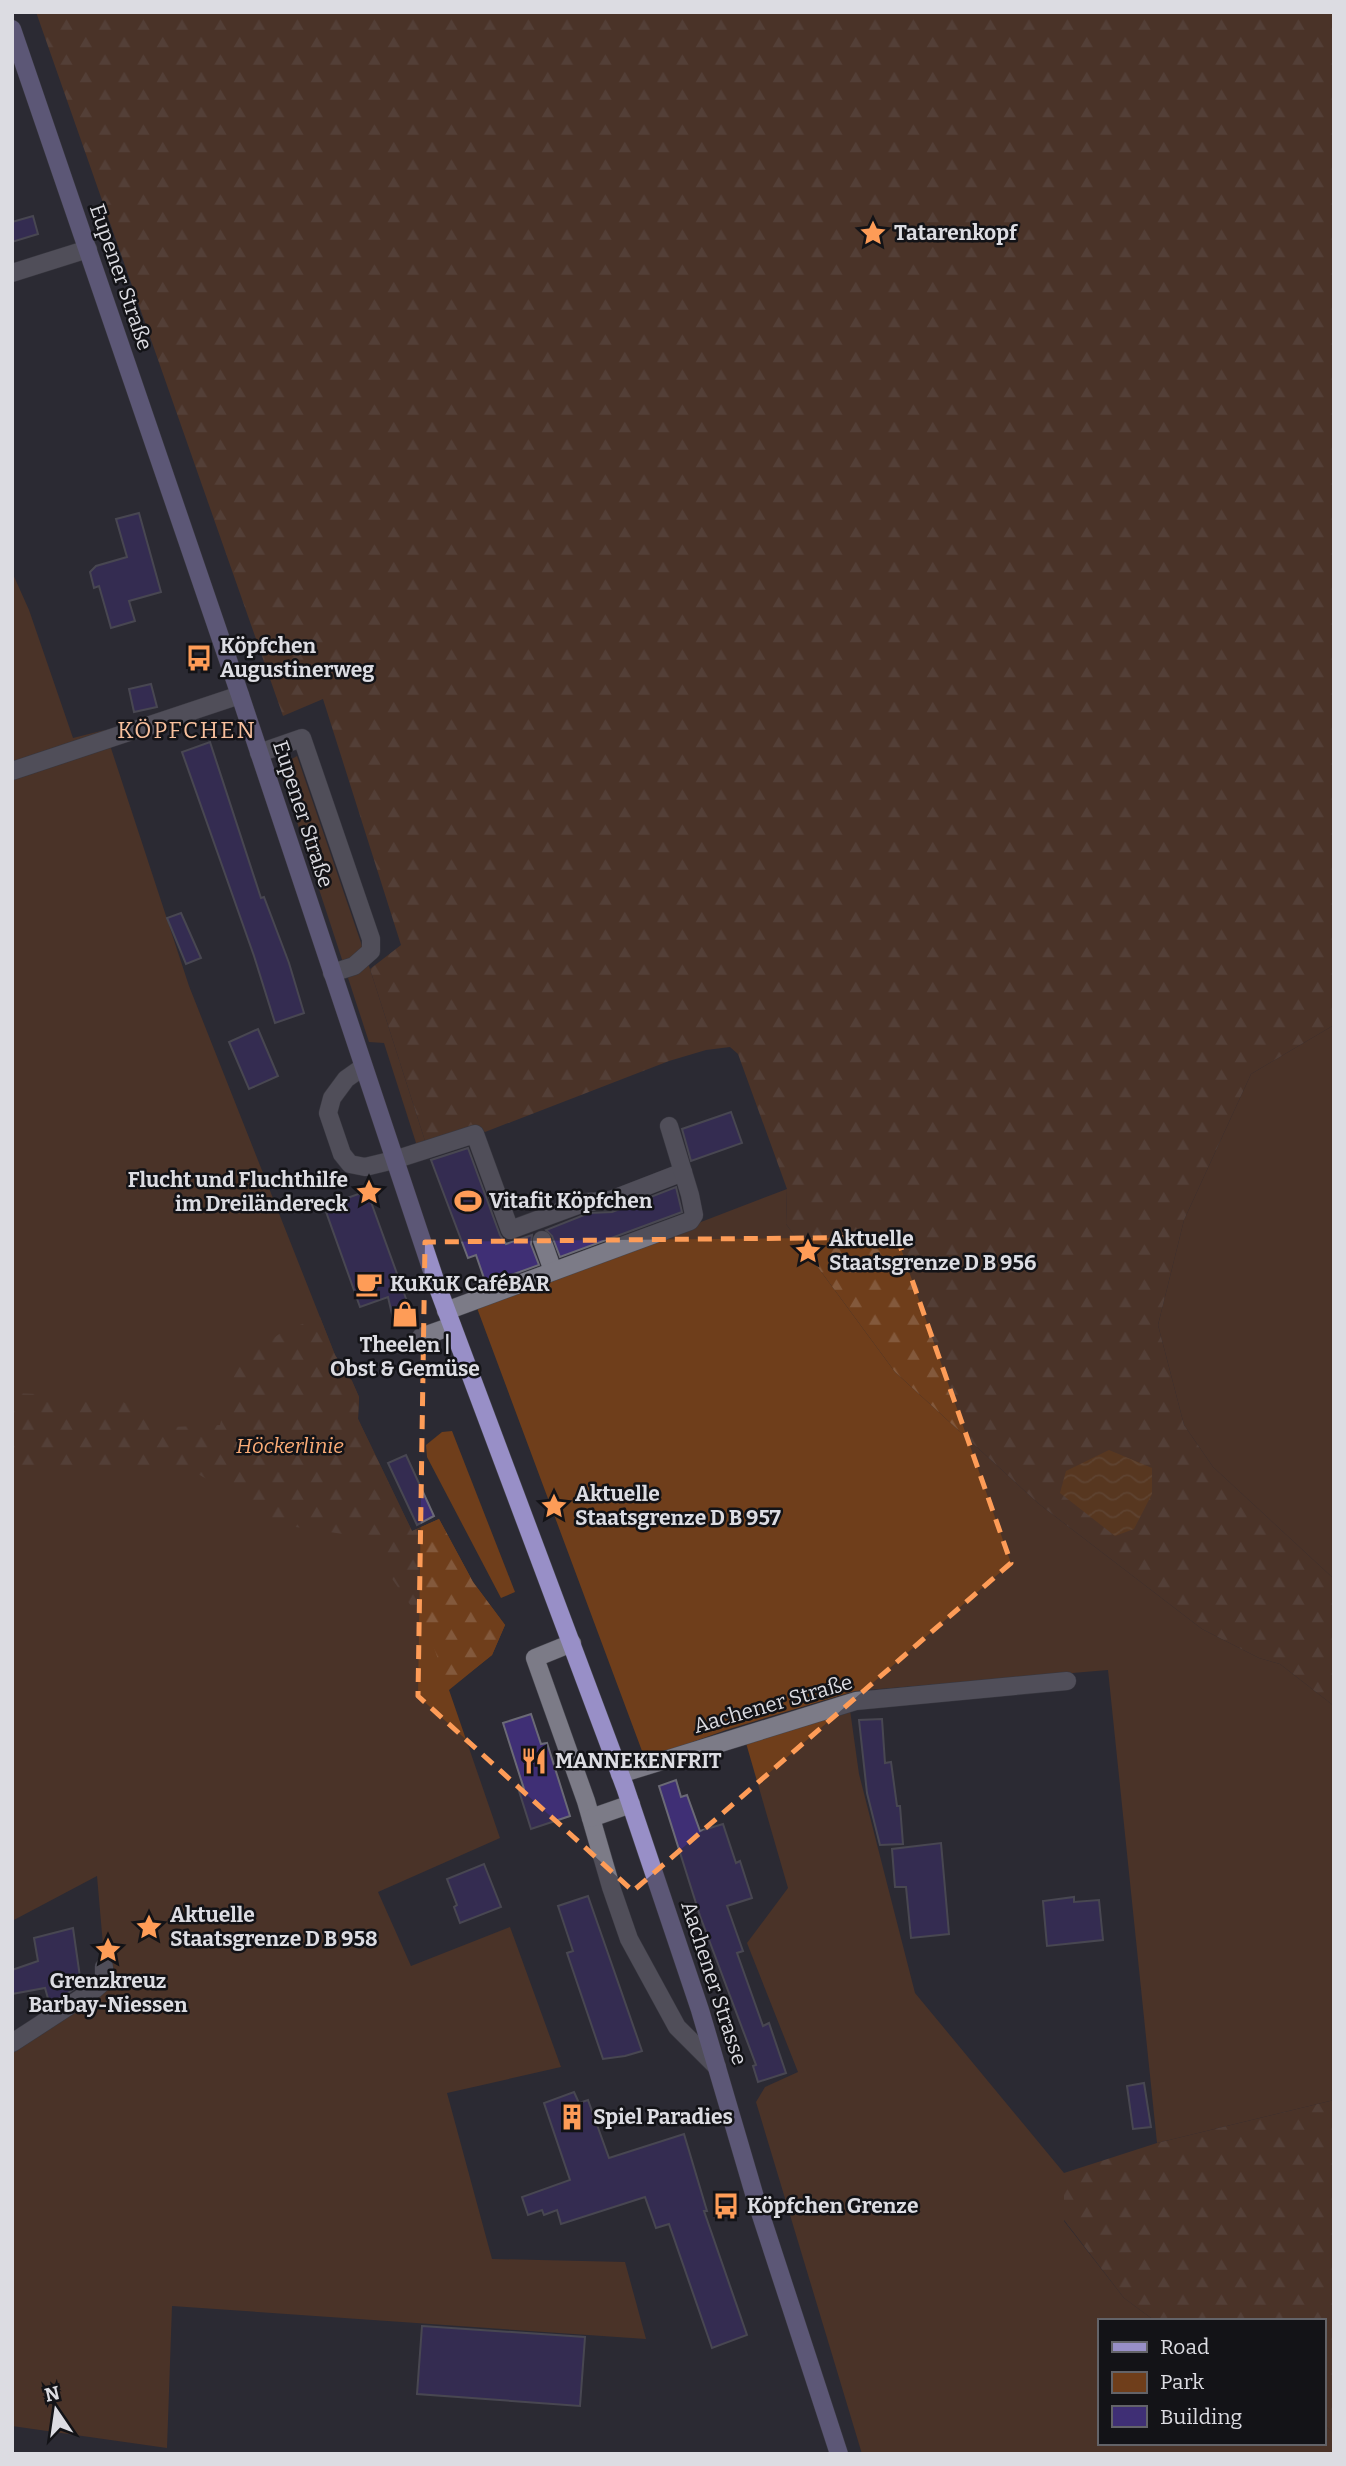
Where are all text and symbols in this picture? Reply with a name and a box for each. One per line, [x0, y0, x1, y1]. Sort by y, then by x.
street label: Eupener Straße [84, 200, 158, 354]
place icon: Tatarenkopf [858, 218, 888, 248]
place label: Tatarenkopf [894, 220, 1019, 246]
place label: Köpfchen Augustinerweg [220, 633, 374, 683]
bus stop icon: Köpfchen Augustinerweg [184, 643, 214, 673]
district label: KÖPFCHEN [117, 716, 257, 744]
street label: Eupener Straße [267, 737, 339, 891]
place label: Flucht und Fluchthilfe im Dreiländereck [128, 1167, 349, 1217]
place icon: Flucht und Fluchthilfe im Dreiländereck [354, 1177, 384, 1207]
sports icon: Vitafit Köpfchen [453, 1186, 483, 1216]
place label: Vitafit Köpfchen [489, 1188, 653, 1214]
place label: Aktuelle Staatsgrenze D B 956 [829, 1226, 1036, 1276]
place icon: Aktuelle Staatsgrenze D B 956 [793, 1236, 823, 1266]
cafe icon: KuKuK CaféBAR [354, 1269, 384, 1299]
place label: KuKuK CaféBAR [390, 1271, 550, 1297]
shop icon: Theelen | Obst & Gemüse [390, 1299, 420, 1329]
place label: Theelen | Obst & Gemüse [330, 1332, 480, 1382]
park label: Höckerlinie [236, 1433, 344, 1459]
place label: Aktuelle Staatsgrenze D B 957 [575, 1481, 782, 1531]
place icon: Aktuelle Staatsgrenze D B 957 [539, 1491, 569, 1521]
street label: Aachener Straße [691, 1669, 855, 1739]
restaurant icon: MANNEKENFRIT [519, 1746, 549, 1776]
place label: MANNEKENFRIT [555, 1748, 722, 1774]
street label: Aachener Strasse [675, 1898, 753, 2068]
place label: Aktuelle Staatsgrenze D B 958 [170, 1902, 378, 1952]
place icon: Aktuelle Staatsgrenze D B 958 [134, 1912, 164, 1942]
place icon: Grenzkreuz Barbay-Niessen [93, 1935, 123, 1965]
place label: Grenzkreuz Barbay-Niessen [28, 1968, 188, 2018]
building icon: Spiel Paradies [557, 2102, 587, 2132]
place label: Spiel Paradies [593, 2104, 733, 2130]
bus stop icon: Köpfchen Grenze [711, 2191, 741, 2221]
place label: Köpfchen Grenze [747, 2193, 919, 2219]
legend [1098, 2319, 1325, 2445]
text: Road [1160, 2334, 1209, 2360]
text: Park [1160, 2369, 1204, 2395]
north arrow [21, 2375, 91, 2445]
text: N [43, 2381, 62, 2407]
text: Building [1160, 2404, 1243, 2430]

